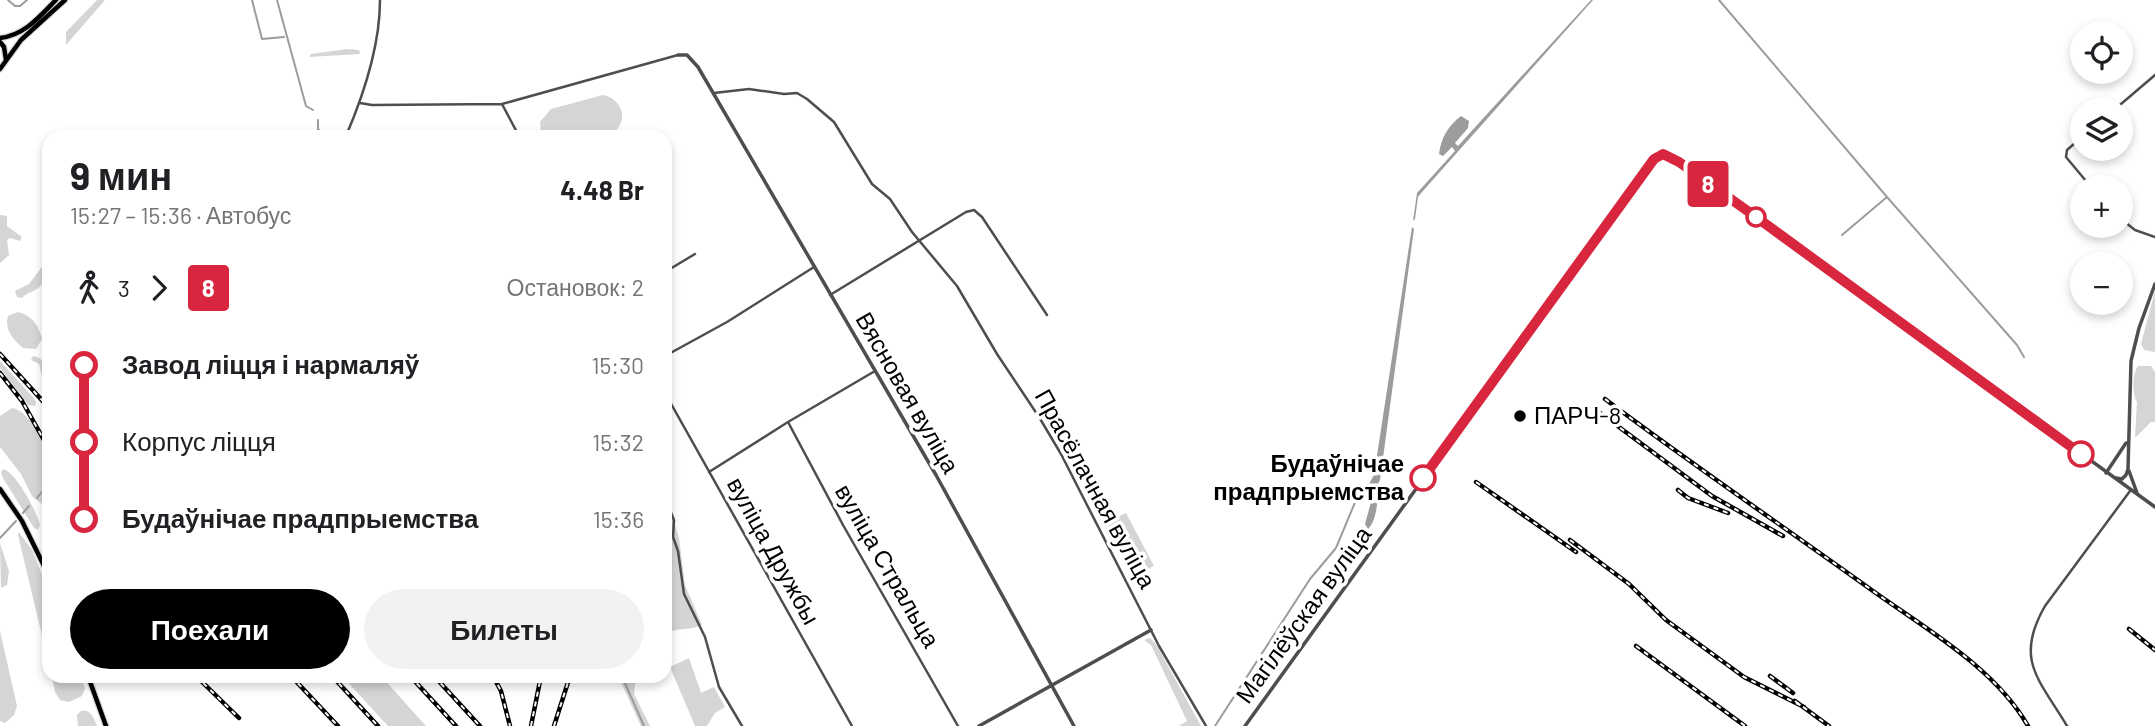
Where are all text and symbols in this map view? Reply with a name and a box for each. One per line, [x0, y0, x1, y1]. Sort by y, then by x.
map controls [2070, 21, 2133, 315]
button: locate [2070, 21, 2133, 84]
button: layers [2070, 98, 2133, 161]
text: 9 мин [70, 152, 172, 198]
line badge: 8 [1685, 161, 1731, 207]
text: 8 [1702, 169, 1714, 198]
text: 4.48 Br [560, 174, 644, 205]
button: + [2070, 175, 2133, 238]
text: 15:27 – 15:36 · Автобус [70, 201, 291, 229]
unlabelled marker [1746, 207, 1766, 227]
button: − [2070, 252, 2133, 315]
icon: walk [70, 269, 108, 307]
icon: forward [140, 269, 178, 307]
text: 8 [202, 273, 215, 302]
text: Остановок: 2 [507, 273, 644, 301]
text: 3 [118, 274, 130, 302]
street label: Вясновая вуліца [850, 307, 966, 478]
text: Завод ліцця і нармаляў [122, 348, 419, 379]
text: 15:30 [591, 351, 644, 379]
street label: Прасёлачная вуліца [1030, 384, 1163, 593]
place label: ПАРЧ-8 [1534, 400, 1621, 429]
marker: ПАРЧ-8 [1512, 408, 1528, 424]
text: Корпус ліцця [122, 425, 276, 456]
text: 15:32 [592, 428, 644, 456]
unlabelled marker [2068, 441, 2094, 467]
place label: Будаўнічае прадпрыемства [1213, 448, 1405, 505]
marker: Будаўнічае прадпрыемства [1410, 465, 1436, 491]
street label: вуліца Дружбы [722, 472, 827, 629]
street label: вуліца Стральца [830, 479, 947, 653]
text: Будаўнічае прадпрыемства [122, 502, 478, 533]
text: 15:36 [593, 505, 644, 533]
street label: Магілёўская вуліца [1229, 520, 1377, 708]
button: Поехали [70, 589, 350, 669]
button: Билеты [364, 589, 644, 669]

